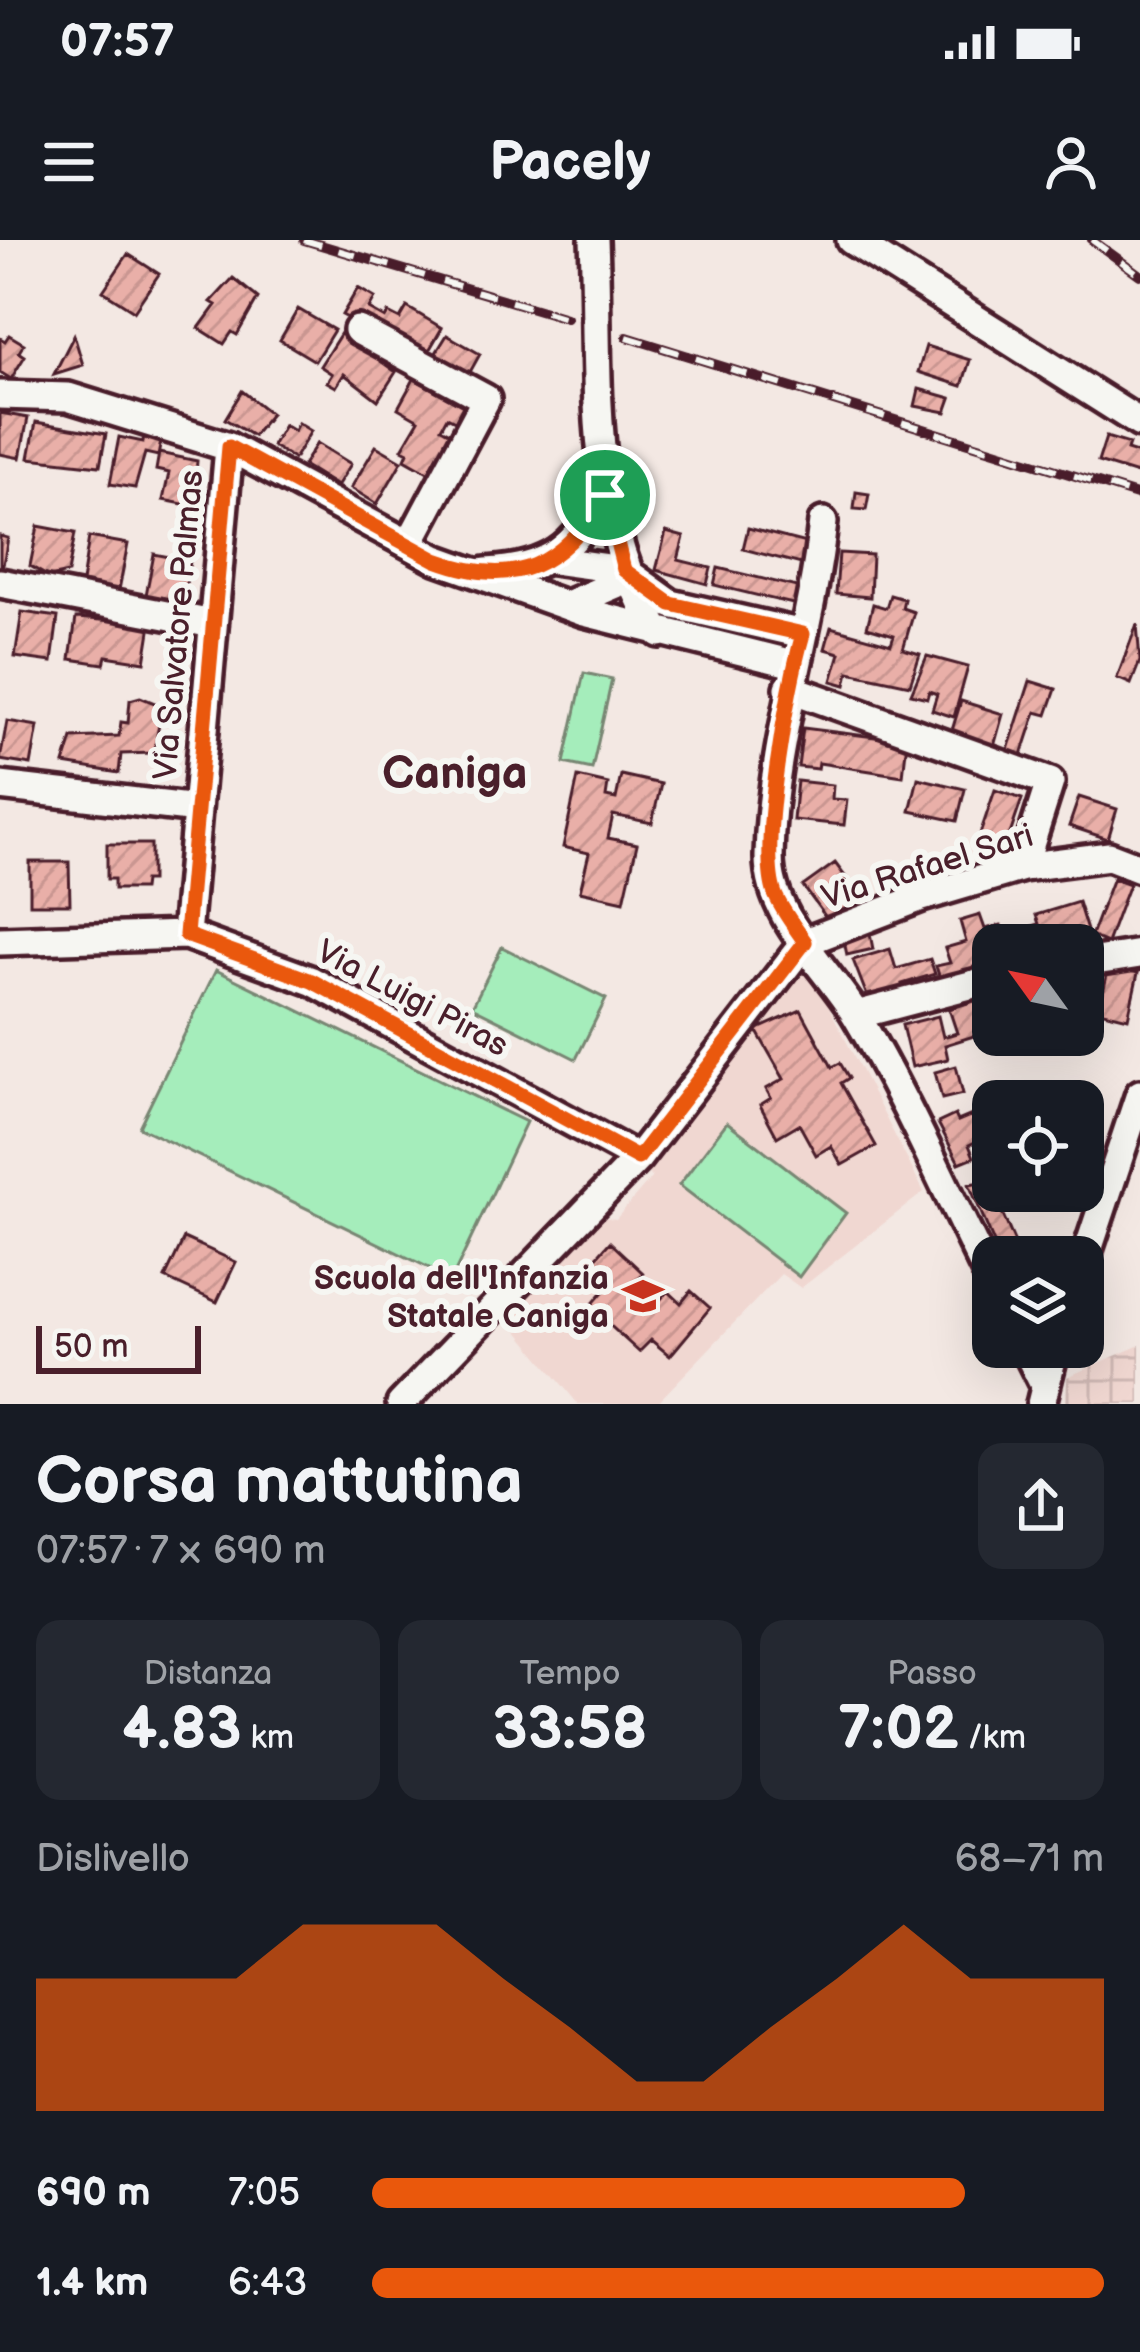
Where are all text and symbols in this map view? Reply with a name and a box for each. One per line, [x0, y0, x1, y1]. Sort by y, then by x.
text: 07:57 [60, 15, 174, 70]
icon: menu [36, 129, 102, 195]
icon: person [1038, 129, 1104, 195]
text: Pacely [489, 130, 651, 195]
pin [554, 444, 656, 546]
icon: arrive [572, 462, 638, 528]
street label: Via Salvatore Palmas [146, 469, 212, 782]
district label: Caniga [382, 747, 528, 802]
street label: Via Rafael Sari [817, 816, 1038, 918]
north arrow [972, 924, 1104, 1056]
map controls [972, 924, 1104, 1368]
street label: Via Luigi Piras [309, 932, 515, 1066]
button: locate [972, 1080, 1104, 1212]
button: layers [972, 1236, 1104, 1368]
place label: Scuola dell'Infanzia Statale Caniga [314, 1259, 609, 1337]
school or university icon: Scuola dell'Infanzia Statale Caniga [620, 1273, 666, 1319]
scale bar [36, 1320, 201, 1373]
text: 50 m [54, 1327, 129, 1367]
text: Corsa mattutina [36, 1443, 523, 1522]
button: share [978, 1443, 1104, 1569]
text: 07:57 · 7 × 690 m [36, 1528, 325, 1575]
text: Distanza [144, 1654, 272, 1694]
text: Tempo [519, 1654, 621, 1694]
text: Passo [887, 1654, 977, 1694]
text: 4.83 [122, 1694, 242, 1766]
text: 33:58 [492, 1694, 648, 1766]
text: 7:02 [838, 1694, 959, 1766]
text: km [242, 1718, 294, 1758]
text: /km [959, 1718, 1026, 1758]
text: Dislivello [36, 1836, 190, 1883]
text: 68–71 m [955, 1836, 1104, 1883]
text: 690 m [36, 2170, 151, 2217]
text: 7:05 [228, 2170, 300, 2217]
text: 1.4 km [36, 2260, 148, 2307]
text: 6:43 [228, 2260, 307, 2307]

